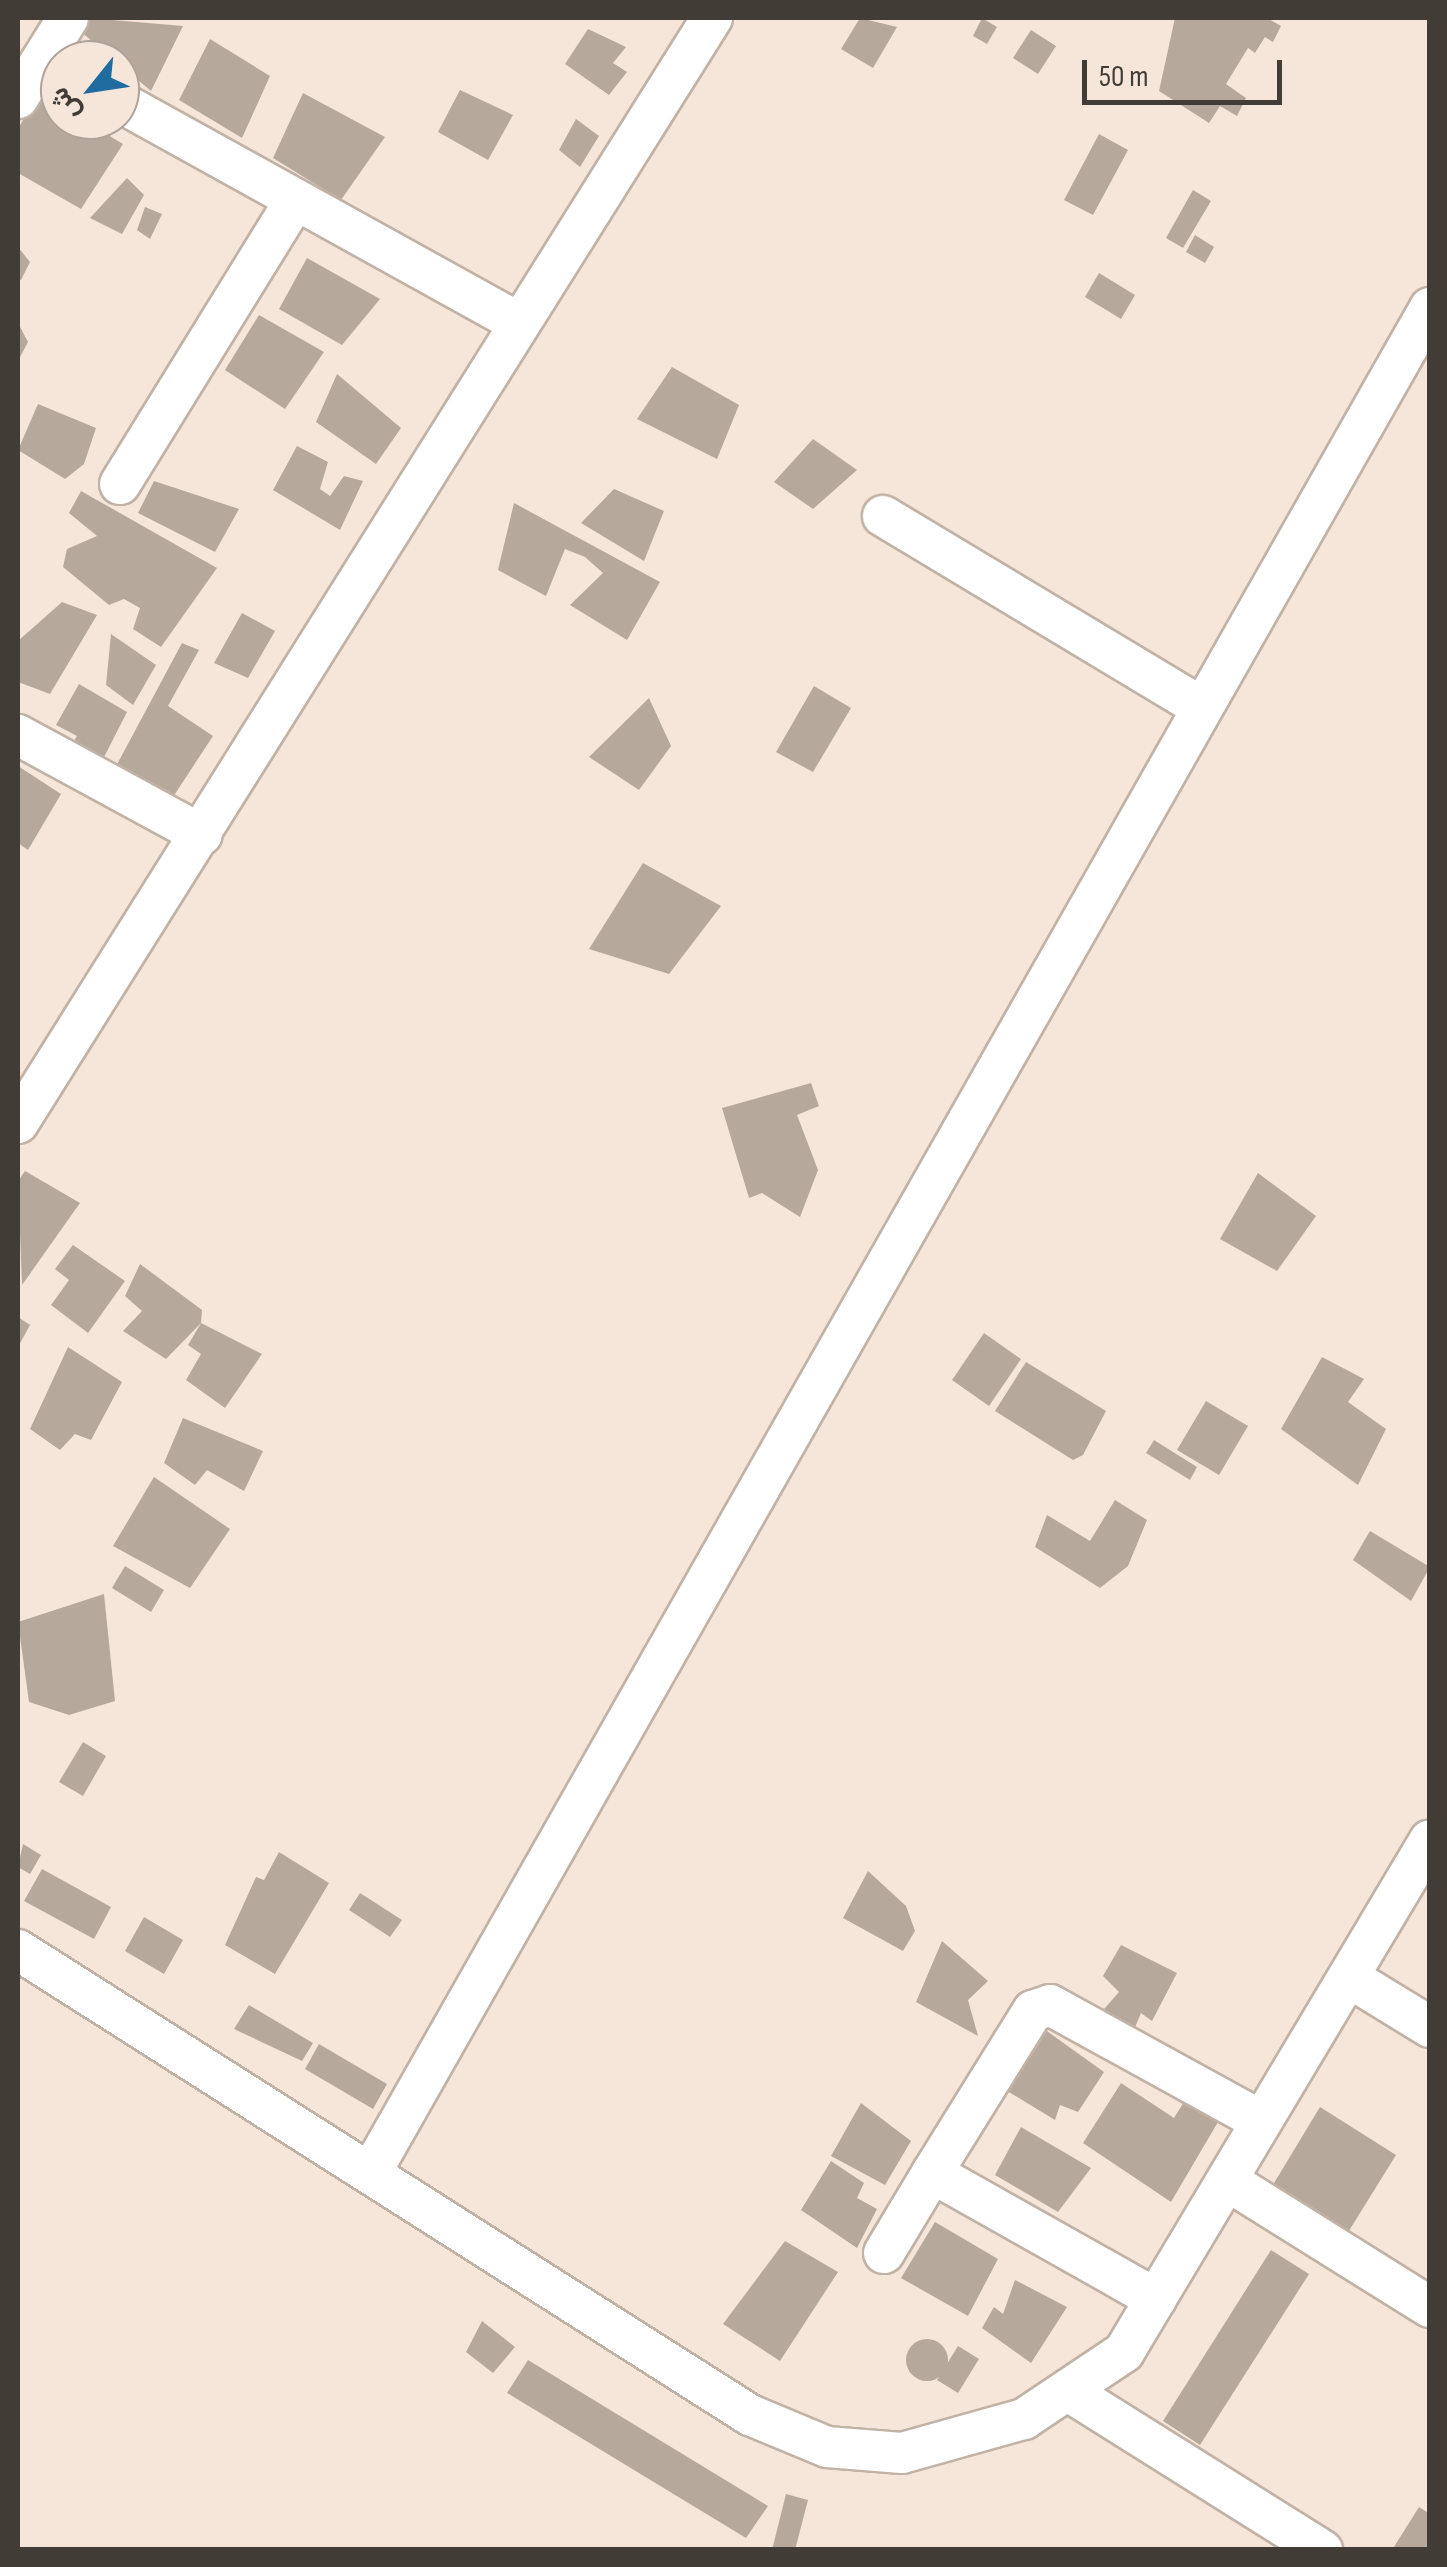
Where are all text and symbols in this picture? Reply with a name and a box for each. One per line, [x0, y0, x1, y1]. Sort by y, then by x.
north arrow [40, 40, 140, 140]
scale bar [1087, 40, 1287, 102]
text: 50 m [1099, 59, 1148, 95]
text: ش [43, 81, 88, 127]

